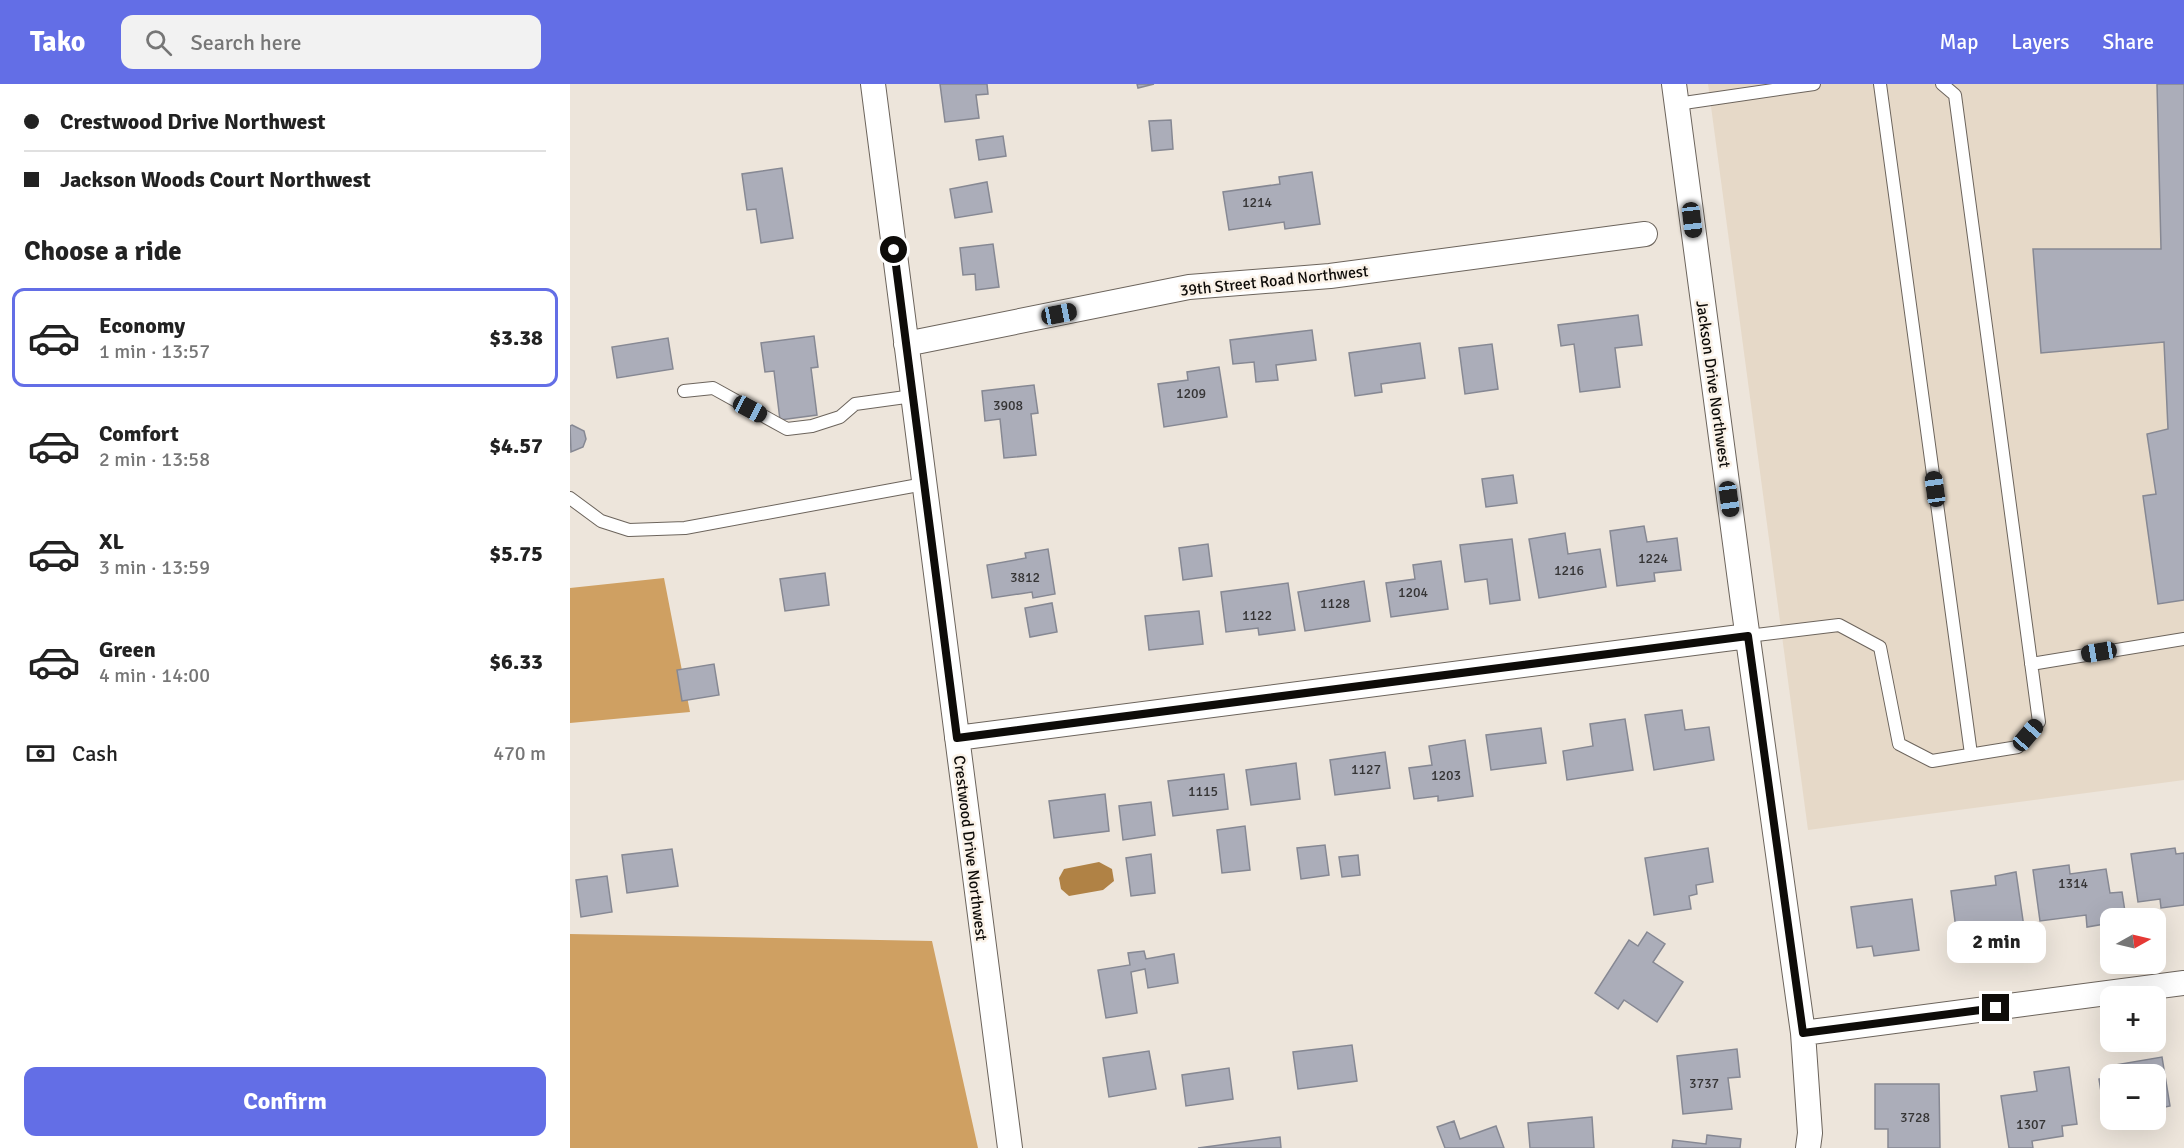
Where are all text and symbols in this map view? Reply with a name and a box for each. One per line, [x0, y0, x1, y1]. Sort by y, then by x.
search box [121, 15, 541, 69]
text: Tako [30, 25, 85, 59]
icon: search [142, 26, 175, 59]
text: Search here [190, 29, 301, 56]
text: Map [1940, 29, 1978, 55]
text: Layers [2011, 29, 2069, 55]
text: Share [2102, 29, 2154, 55]
text: Crestwood Drive Northwest [60, 108, 325, 135]
text: Jackson Woods Court Northwest [60, 166, 371, 193]
house number: 1214 [1242, 194, 1273, 211]
car [1681, 201, 1703, 239]
text: Choose a ride [24, 235, 182, 268]
route start [880, 236, 907, 263]
street label: 39th Street Road Northwest [1179, 261, 1370, 301]
street label: Jackson Drive Northwest [1691, 299, 1735, 469]
car [1040, 302, 1078, 326]
icon: car [27, 311, 81, 365]
text: Economy [99, 312, 185, 339]
text: $3.38 [489, 324, 543, 351]
text: 1 min · 13:57 [99, 339, 210, 364]
house number: 1209 [1176, 385, 1206, 402]
car [730, 393, 770, 425]
house number: 3908 [993, 397, 1023, 414]
icon: car [27, 419, 81, 473]
text: Comfort [99, 420, 179, 447]
text: $4.57 [489, 432, 543, 459]
text: 2 min · 13:58 [99, 447, 210, 472]
car [1924, 470, 1946, 508]
car [1718, 480, 1740, 518]
icon: car [27, 527, 81, 581]
text: XL [99, 528, 124, 555]
text: $5.75 [489, 540, 543, 567]
house number: 1224 [1638, 550, 1669, 567]
text: 3 min · 13:59 [99, 555, 210, 580]
house number: 1216 [1554, 562, 1584, 579]
house number: 3812 [1010, 569, 1040, 586]
house number: 1204 [1398, 584, 1429, 601]
house number: 1128 [1320, 595, 1350, 612]
house number: 1122 [1242, 607, 1272, 624]
icon: car [27, 635, 81, 689]
text: Green [99, 636, 156, 663]
car [2080, 640, 2118, 664]
text: $6.33 [489, 648, 543, 675]
text: 4 min · 14:00 [99, 663, 210, 688]
car [2009, 716, 2047, 754]
icon: cash [24, 737, 57, 770]
text: Cash [72, 740, 118, 767]
text: 470 m [493, 741, 546, 766]
street label: Crestwood Drive Northwest [949, 754, 991, 942]
house number: 1127 [1351, 761, 1381, 778]
house number: 1203 [1431, 767, 1461, 784]
house number: 1115 [1188, 783, 1218, 800]
house number: 1314 [2058, 875, 2089, 892]
north arrow [2100, 908, 2166, 974]
map controls [2100, 908, 2166, 1130]
callout: 2 min [1946, 921, 2046, 963]
text: 2 min [1972, 929, 2021, 954]
button: + [2100, 986, 2166, 1052]
route end [1982, 994, 2009, 1021]
button: − [2100, 1064, 2166, 1130]
button: Confirm [24, 1067, 546, 1136]
house number: 3737 [1689, 1075, 1719, 1092]
house number: 3728 [1900, 1109, 1930, 1126]
house number: 1307 [2016, 1116, 2046, 1133]

